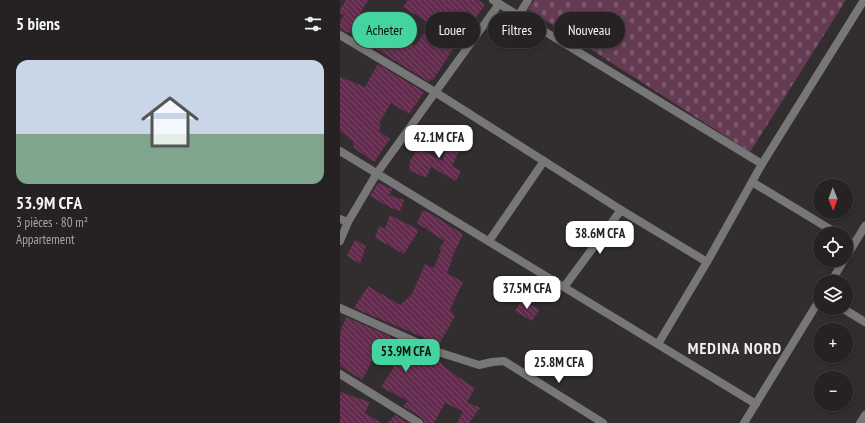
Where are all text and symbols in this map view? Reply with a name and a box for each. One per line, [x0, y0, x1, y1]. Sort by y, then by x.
chip: Acheter [352, 12, 417, 48]
chip: Louer [425, 12, 480, 48]
chip: Filtres [488, 12, 546, 48]
chip: Nouveau [554, 12, 625, 48]
text: 5 biens [16, 13, 60, 35]
icon: filters [302, 13, 324, 35]
icon: home [134, 86, 206, 158]
pin: 42.1M CFA [393, 125, 485, 159]
text: 42.1M CFA [414, 129, 464, 146]
north arrow [813, 179, 853, 219]
map controls [813, 179, 853, 411]
text: 53.9M CFA [16, 192, 82, 214]
text: 3 pièces · 80 m² [16, 214, 88, 231]
pin: 38.6M CFA [554, 221, 646, 255]
text: 38.6M CFA [575, 225, 625, 242]
button: locate [813, 227, 853, 267]
text: Appartement [16, 231, 75, 248]
button: layers [813, 275, 853, 315]
pin: 37.5M CFA [481, 276, 573, 310]
text: 37.5M CFA [502, 280, 552, 297]
button: + [813, 323, 853, 363]
district label: MEDINA NORD [688, 338, 782, 358]
pin: 53.9M CFA [360, 339, 452, 373]
text: 53.9M CFA [381, 343, 431, 360]
pin: 25.8M CFA [513, 350, 605, 384]
text: 25.8M CFA [534, 354, 584, 371]
button: − [813, 371, 853, 411]

